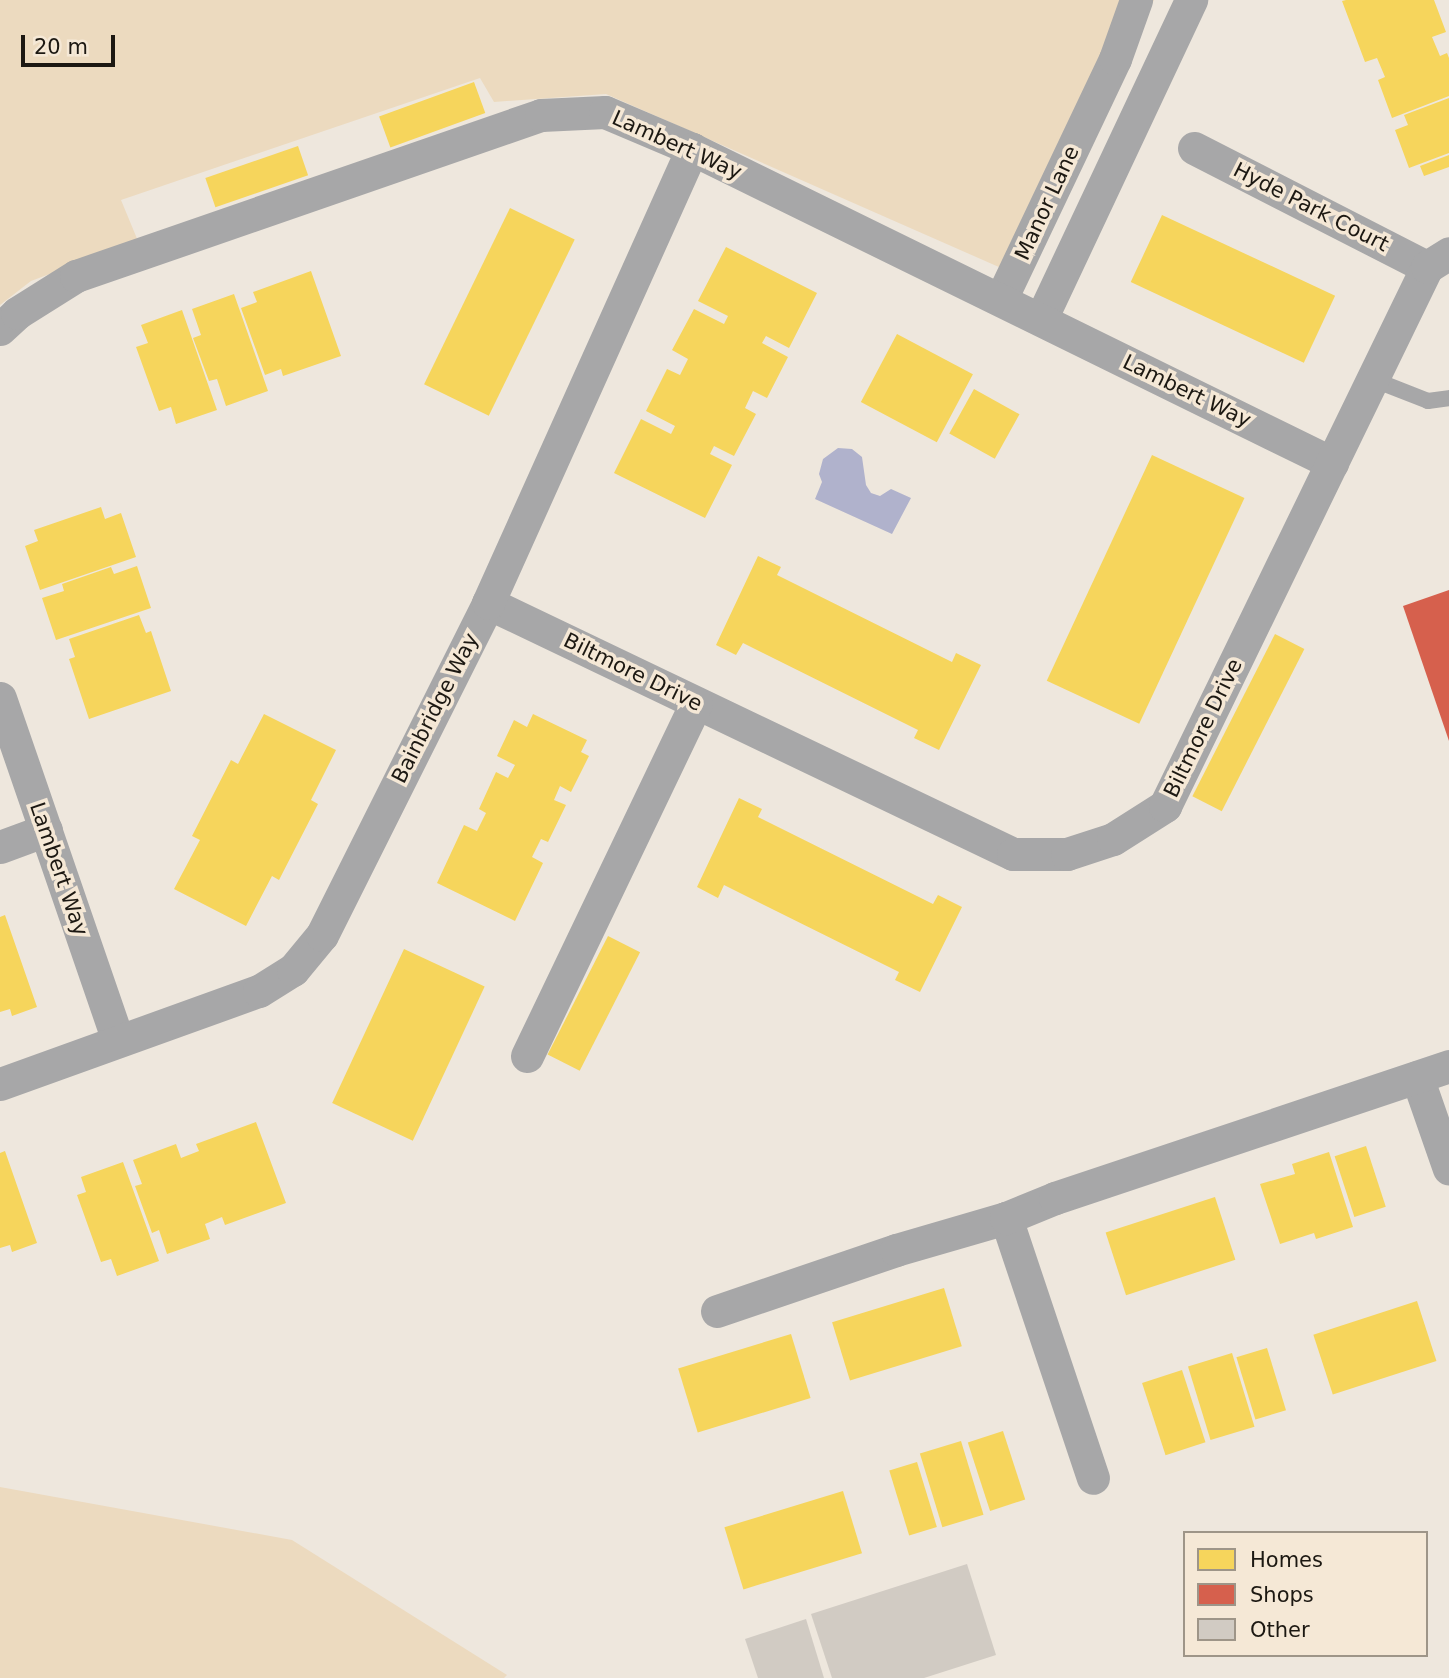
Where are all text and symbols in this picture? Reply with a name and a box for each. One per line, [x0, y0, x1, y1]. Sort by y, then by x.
scale bar [24, 21, 119, 65]
text: 20 m [34, 35, 88, 59]
street label: Lambert Way [608, 105, 746, 185]
street label: Manor Lane [1010, 142, 1084, 264]
street label: Hyde Park Court [1229, 157, 1393, 257]
street label: Lambert Way [1119, 349, 1255, 433]
street label: Biltmore Drive [559, 627, 707, 717]
street label: Bainbridge Way [386, 629, 484, 787]
street label: Biltmore Drive [1158, 654, 1248, 802]
street label: Lambert Way [24, 799, 94, 939]
legend [1183, 1531, 1428, 1657]
text: Homes [1250, 1548, 1323, 1572]
text: Shops [1250, 1583, 1314, 1607]
text: Other [1250, 1618, 1310, 1642]

